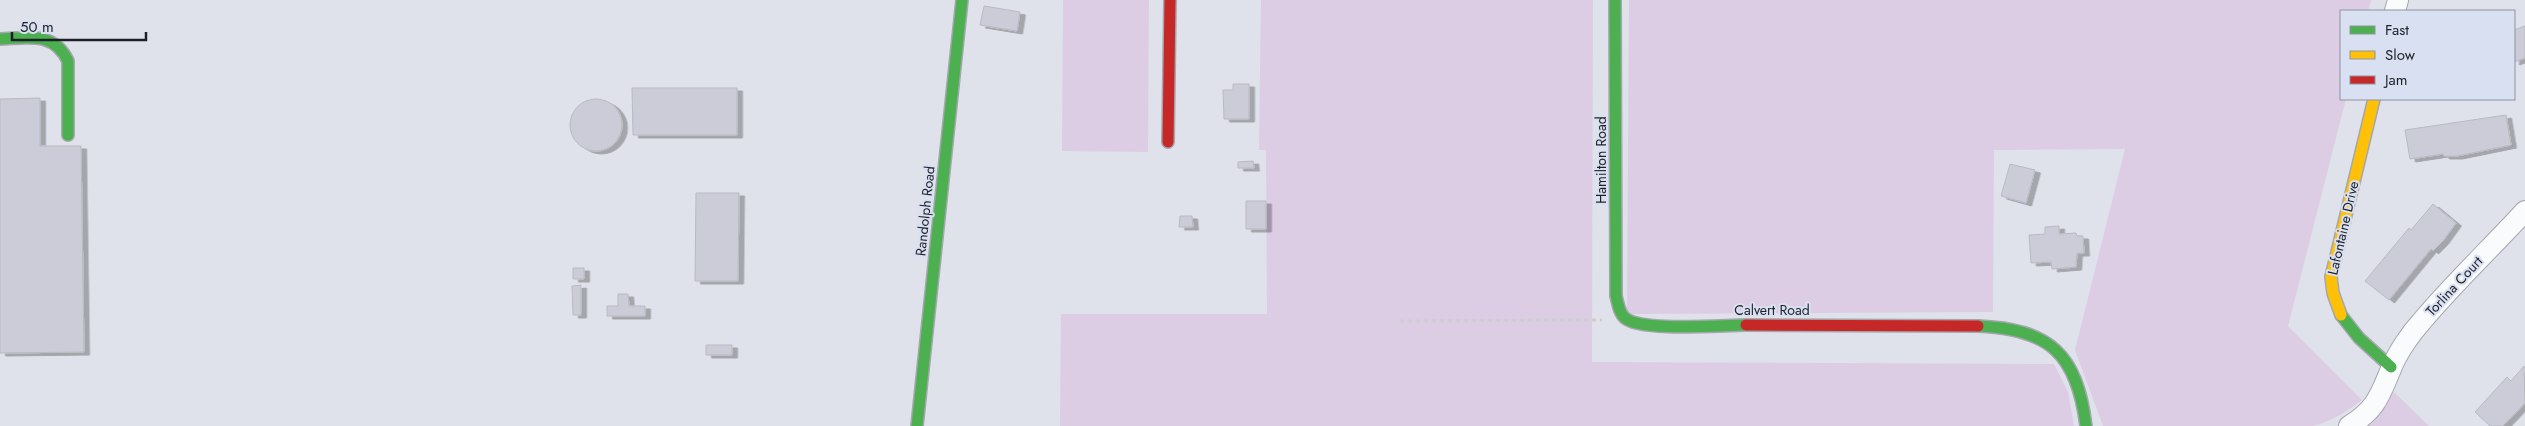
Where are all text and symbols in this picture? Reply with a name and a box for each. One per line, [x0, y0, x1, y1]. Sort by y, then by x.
scale bar [12, 10, 146, 42]
legend [2340, 10, 2515, 100]
text: 50 m [20, 16, 54, 38]
text: Fast [2385, 19, 2409, 41]
text: Slow [2385, 44, 2416, 66]
text: Jam [2383, 69, 2408, 91]
street label: Hamilton Road [1591, 116, 1611, 204]
street label: Randolph Road [910, 165, 940, 257]
street label: Lafontaine Drive [2322, 179, 2364, 277]
street label: Torlina Court [2421, 251, 2487, 320]
street label: Calvert Road [1734, 300, 1810, 320]

